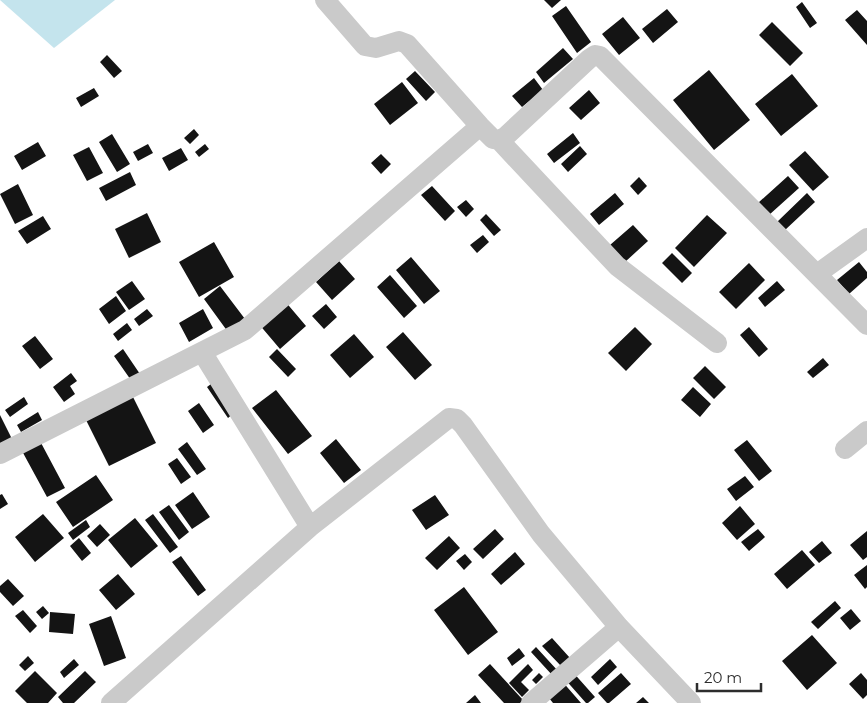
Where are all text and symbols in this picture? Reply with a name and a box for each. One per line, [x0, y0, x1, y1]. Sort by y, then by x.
scale bar [697, 660, 761, 692]
text: 20 m [704, 668, 742, 687]

